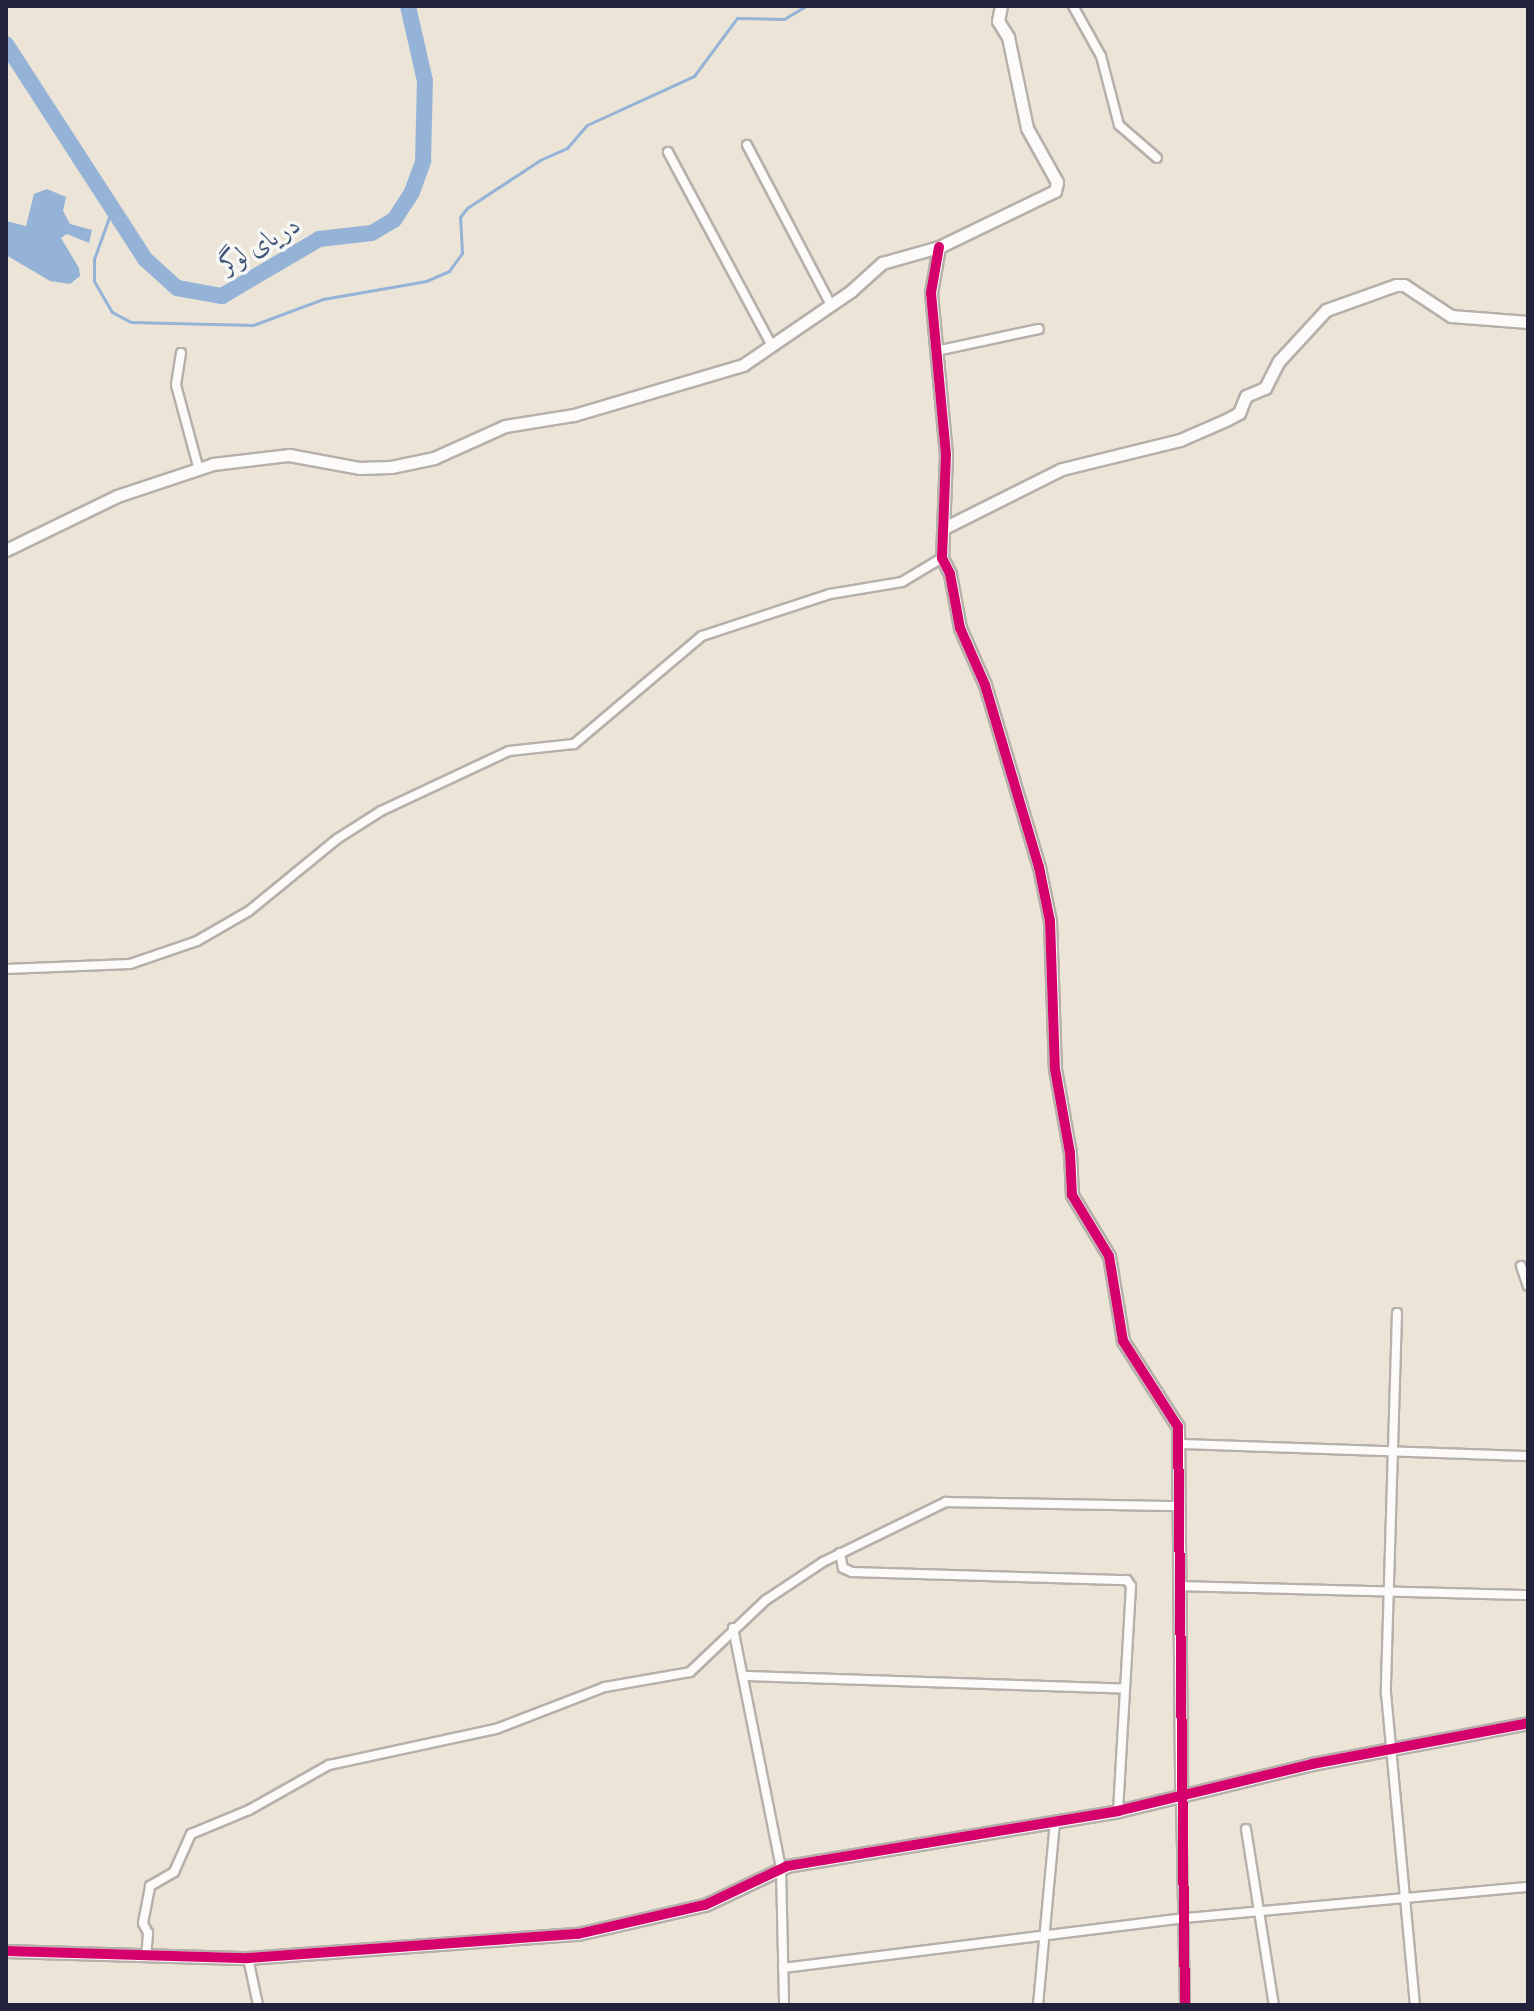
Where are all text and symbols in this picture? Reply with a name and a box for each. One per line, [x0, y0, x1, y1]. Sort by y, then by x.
water label: دریای لوگر [215, 210, 307, 282]

